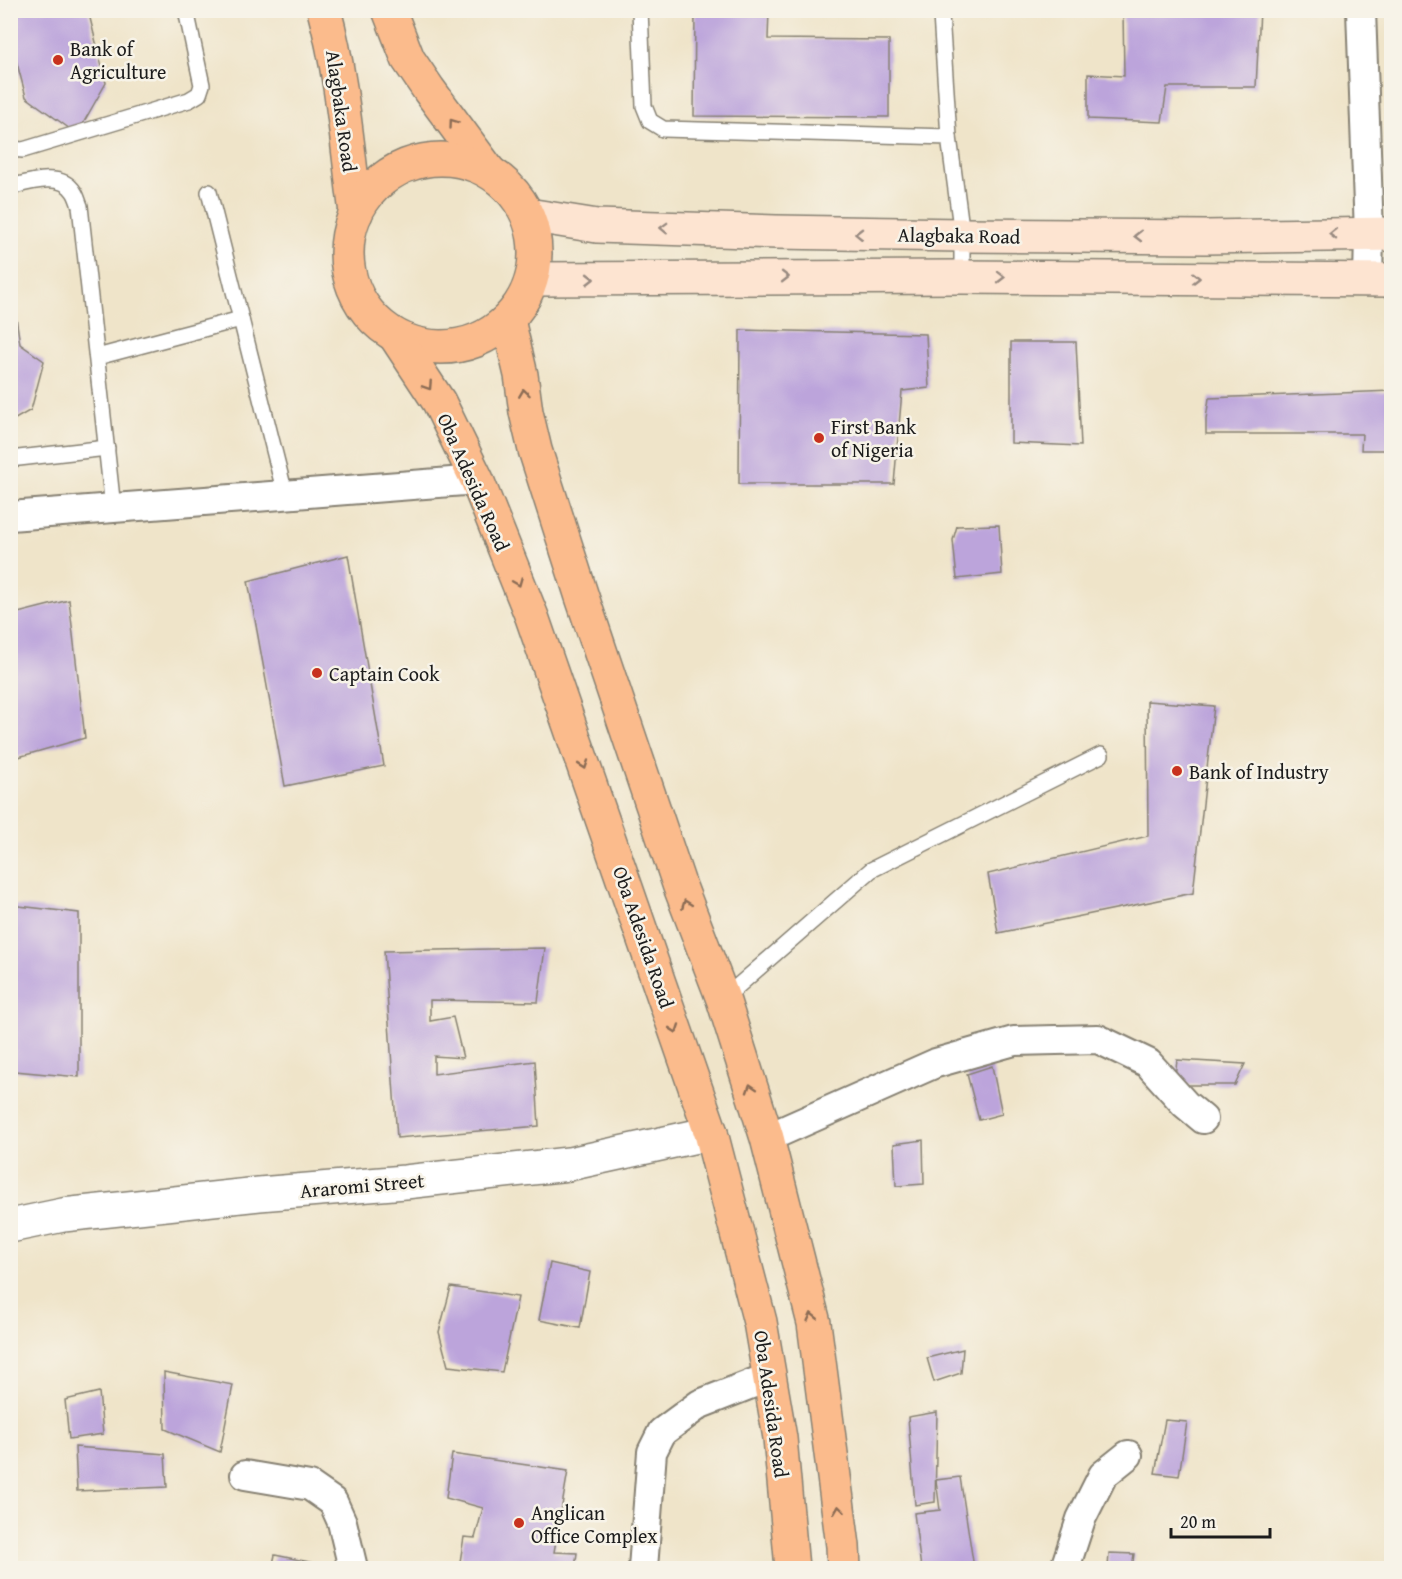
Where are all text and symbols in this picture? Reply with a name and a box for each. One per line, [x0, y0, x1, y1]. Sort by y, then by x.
place label: Bank of Agriculture [70, 34, 166, 86]
street label: Alagbaka Road [319, 48, 365, 174]
marker: Bank of Agriculture [51, 53, 65, 67]
one-way arrow [449, 119, 460, 130]
street label: Alagbaka Road [897, 219, 1021, 251]
one-way arrow [660, 222, 669, 235]
one-way arrow [855, 228, 864, 240]
one-way arrow [1329, 228, 1338, 240]
one-way arrow [1134, 230, 1143, 242]
one-way arrow [781, 271, 790, 283]
one-way arrow [997, 271, 1006, 283]
one-way arrow [1192, 272, 1201, 284]
one-way arrow [586, 273, 595, 285]
one-way arrow [421, 380, 433, 390]
one-way arrow [518, 388, 530, 397]
street label: Oba Adesida Road [431, 408, 518, 556]
place label: First Bank of Nigeria [831, 412, 917, 464]
marker: First Bank of Nigeria [812, 431, 826, 445]
one-way arrow [511, 575, 523, 586]
place label: Captain Cook [329, 659, 440, 688]
marker: Captain Cook [310, 666, 324, 680]
place label: Bank of Industry [1189, 757, 1329, 786]
one-way arrow [577, 759, 590, 770]
marker: Bank of Industry [1170, 764, 1184, 778]
street label: Oba Adesida Road [606, 862, 682, 1012]
one-way arrow [681, 900, 694, 910]
one-way arrow [668, 1023, 681, 1034]
one-way arrow [746, 1083, 758, 1094]
street label: Araromi Street [299, 1165, 425, 1205]
one-way arrow [806, 1312, 819, 1322]
street label: Oba Adesida Road [747, 1328, 797, 1480]
place label: Anglican Office Complex [531, 1498, 658, 1550]
scale bar [1171, 1501, 1270, 1539]
one-way arrow [833, 1506, 845, 1515]
text: 20 m [1180, 1508, 1216, 1535]
marker: Anglican Office Complex [512, 1516, 526, 1530]

